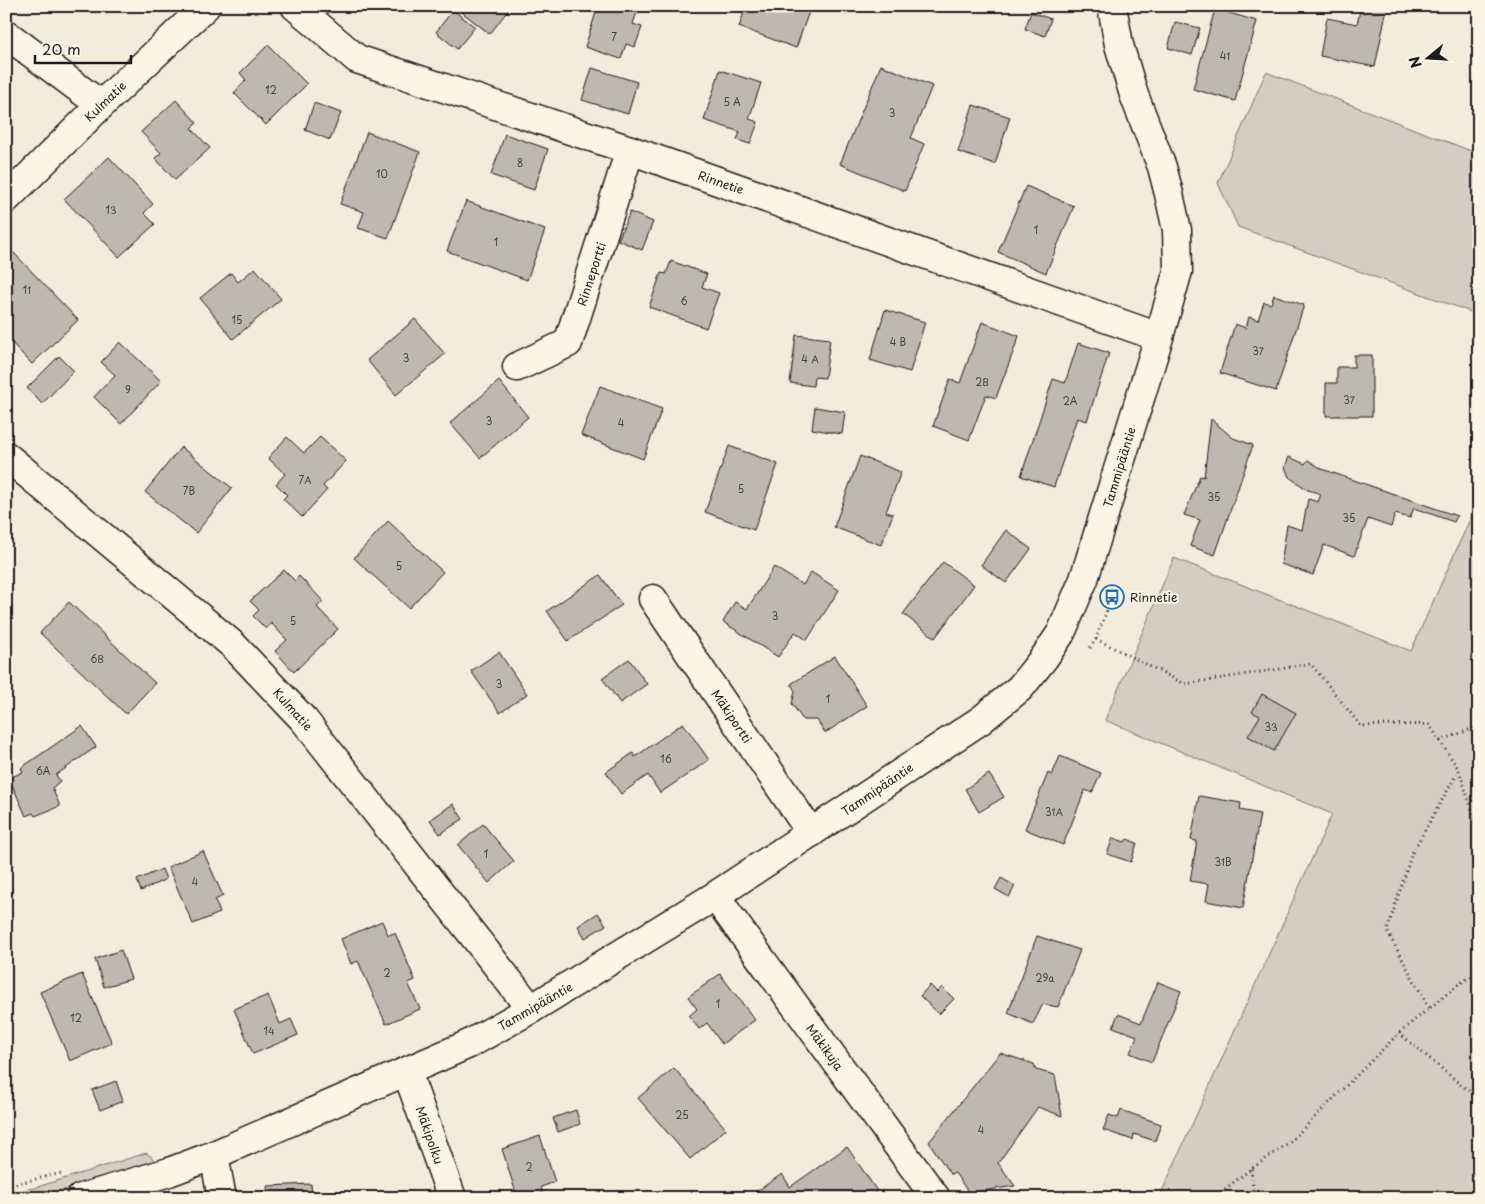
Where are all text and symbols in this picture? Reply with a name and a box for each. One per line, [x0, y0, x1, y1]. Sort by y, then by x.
house number: 7 [611, 29, 617, 44]
scale bar [35, 32, 131, 64]
north arrow [1402, 32, 1452, 82]
text: 20 m [42, 37, 81, 60]
house number: 41 [1220, 48, 1230, 63]
text: N [1403, 54, 1427, 71]
street label: Kulmatie [80, 76, 130, 126]
house number: 12 [265, 82, 277, 97]
house number: 5 A [723, 94, 741, 109]
house number: 3 [889, 105, 895, 120]
house number: 8 [517, 155, 523, 170]
house number: 10 [376, 166, 388, 181]
street label: Rinnetie [696, 166, 746, 198]
house number: 13 [105, 202, 117, 217]
house number: 1 [1034, 222, 1038, 237]
house number: 1 [494, 234, 498, 249]
street label: Rinneportti [572, 240, 610, 308]
house number: 11 [23, 282, 31, 297]
house number: 6 [680, 293, 688, 308]
house number: 15 [232, 312, 242, 327]
house number: 4 B [890, 334, 907, 349]
house number: 37 [1252, 343, 1265, 358]
house number: 3 [403, 350, 409, 365]
house number: 4 A [801, 351, 819, 366]
house number: 2B [975, 374, 989, 389]
house number: 9 [125, 382, 131, 397]
house number: 37 [1343, 392, 1356, 407]
house number: 2A [1063, 393, 1078, 408]
house number: 3 [486, 413, 492, 428]
house number: 4 [618, 415, 625, 430]
street label: Tammipääntie [1098, 424, 1140, 510]
house number: 7A [299, 472, 311, 487]
house number: 5 [738, 481, 744, 496]
house number: 7B [183, 483, 196, 498]
house number: 35 [1208, 489, 1220, 504]
house number: 35 [1343, 510, 1355, 525]
house number: 5 [396, 558, 402, 573]
bus stop icon: Rinnetie [1099, 584, 1125, 610]
place label: Rinnetie [1130, 588, 1177, 606]
house number: 3 [772, 608, 778, 623]
house number: 5 [290, 613, 296, 628]
house number: 6B [90, 651, 104, 666]
house number: 3 [496, 676, 502, 691]
street label: Kulmatie [269, 684, 317, 734]
street label: Mäkiportti [707, 686, 757, 746]
house number: 1 [826, 691, 830, 706]
house number: 33 [1264, 719, 1278, 734]
house number: 16 [660, 751, 672, 766]
street label: Tammipääntie [837, 758, 917, 820]
house number: 6A [36, 763, 51, 778]
house number: 31A [1045, 804, 1063, 819]
house number: 1 [484, 846, 488, 861]
house number: 31B [1214, 854, 1232, 869]
house number: 4 [192, 874, 199, 889]
house number: 2 [383, 965, 391, 980]
house number: 29a [1036, 970, 1055, 985]
street label: Tammipääntie [494, 977, 576, 1035]
house number: 1 [716, 996, 720, 1011]
house number: 12 [70, 1010, 82, 1025]
street label: Mäkikuja [802, 1020, 848, 1074]
house number: 14 [263, 1023, 275, 1038]
street label: Mäkipolku [412, 1104, 448, 1166]
house number: 25 [675, 1107, 689, 1122]
house number: 4 [978, 1122, 985, 1137]
house number: 2 [525, 1159, 533, 1174]

